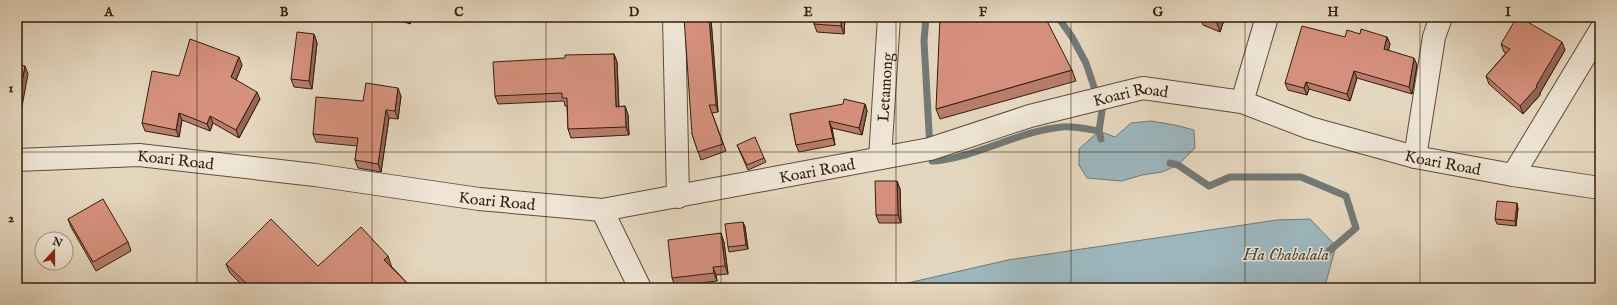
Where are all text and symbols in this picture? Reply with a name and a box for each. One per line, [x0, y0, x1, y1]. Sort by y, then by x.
text: A [104, 4, 115, 21]
text: B [280, 4, 289, 21]
text: C [454, 4, 464, 21]
text: D [629, 4, 640, 21]
text: E [803, 4, 813, 21]
text: F [979, 4, 988, 21]
text: G [1153, 4, 1164, 21]
text: H [1327, 4, 1339, 21]
text: I [1505, 4, 1511, 21]
street label: Letamong [874, 52, 899, 123]
text: 1 [9, 80, 14, 97]
street label: Koari Road [1091, 80, 1170, 112]
street label: Koari Road [136, 147, 215, 175]
street label: Koari Road [1402, 147, 1483, 181]
street label: Koari Road [778, 155, 857, 189]
street label: Koari Road [457, 188, 536, 216]
text: 2 [8, 210, 14, 227]
north arrow [34, 231, 74, 271]
text: N [49, 234, 65, 251]
water label: Ha Chabalala [1242, 245, 1330, 266]

